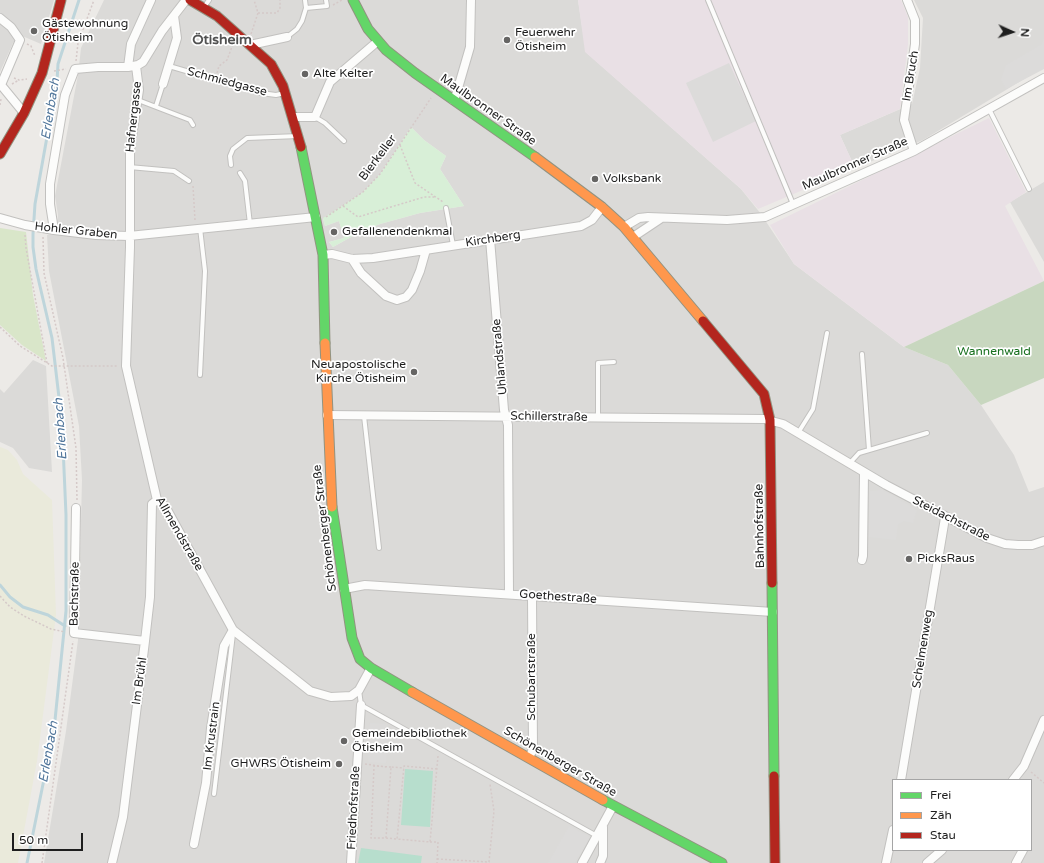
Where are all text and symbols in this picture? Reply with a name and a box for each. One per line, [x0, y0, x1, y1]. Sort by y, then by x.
north arrow [992, 12, 1032, 52]
place label: Gästewohnung Ötisheim [42, 17, 128, 45]
marker: Gästewohnung Ötisheim [29, 26, 39, 36]
place label: Feuerwehr Ötisheim [515, 26, 575, 54]
text: N [1018, 28, 1031, 37]
district label: Ötisheim [192, 32, 252, 48]
marker: Feuerwehr Ötisheim [502, 35, 512, 45]
street label: Im Bruch [900, 50, 922, 102]
street label: Schmiedgasse [185, 64, 269, 100]
place label: Alte Kelter [313, 67, 373, 81]
marker: Alte Kelter [300, 69, 310, 79]
street label: Maulbronner Straße [437, 71, 539, 149]
water label: Erlenbach [38, 77, 64, 141]
street label: Hafnergasse [123, 81, 145, 153]
street label: Bierkeller [356, 132, 400, 184]
street label: Maulbronner Straße [800, 134, 910, 194]
place label: Volksbank [603, 172, 661, 186]
marker: Volksbank [590, 174, 600, 184]
street label: Hohler Graben [34, 219, 118, 243]
place label: Gefallenendenkmal [342, 225, 452, 239]
marker: Gefallenendenkmal [329, 227, 339, 237]
street label: Kirchberg [464, 228, 522, 250]
street label: Uhlandstraße [489, 318, 511, 396]
park label: Wannenwald [957, 345, 1031, 359]
place label: Neuapostolische Kirche Ötisheim [311, 358, 406, 386]
marker: Neuapostolische Kirche Ötisheim [409, 367, 419, 377]
water label: Erlenbach [51, 398, 71, 460]
street label: Schillerstraße [510, 409, 588, 425]
street label: Schönenberger Straße [310, 464, 340, 592]
street label: Bahnhofstraße [752, 484, 768, 568]
street label: Steidachstraße [910, 493, 992, 545]
street label: Allmendstraße [152, 494, 206, 574]
place label: PicksRaus [917, 552, 975, 566]
marker: PicksRaus [904, 554, 914, 564]
street label: Bachstraße [67, 562, 83, 626]
street label: Goethestraße [519, 587, 597, 607]
street label: Schelmenweg [910, 609, 936, 689]
street label: Schubartstraße [525, 633, 539, 721]
street label: Im Brühl [130, 656, 150, 706]
street label: Im Krustrain [201, 701, 223, 771]
water label: Erlenbach [36, 720, 62, 784]
street label: Schönenberger Straße [501, 724, 619, 800]
place label: Gemeindebibliothek Ötisheim [352, 727, 467, 755]
marker: Gemeindebibliothek Ötisheim [339, 736, 349, 746]
place label: GHWRS Ötisheim [230, 757, 331, 771]
marker: GHWRS Ötisheim [334, 759, 344, 769]
street label: Friedhofstraße [345, 766, 363, 850]
legend [892, 779, 1032, 851]
text: Frei [930, 788, 951, 802]
text: Zäh [930, 808, 952, 822]
scale bar [14, 825, 85, 851]
text: Stau [930, 828, 956, 842]
text: 50 m [19, 833, 48, 847]

